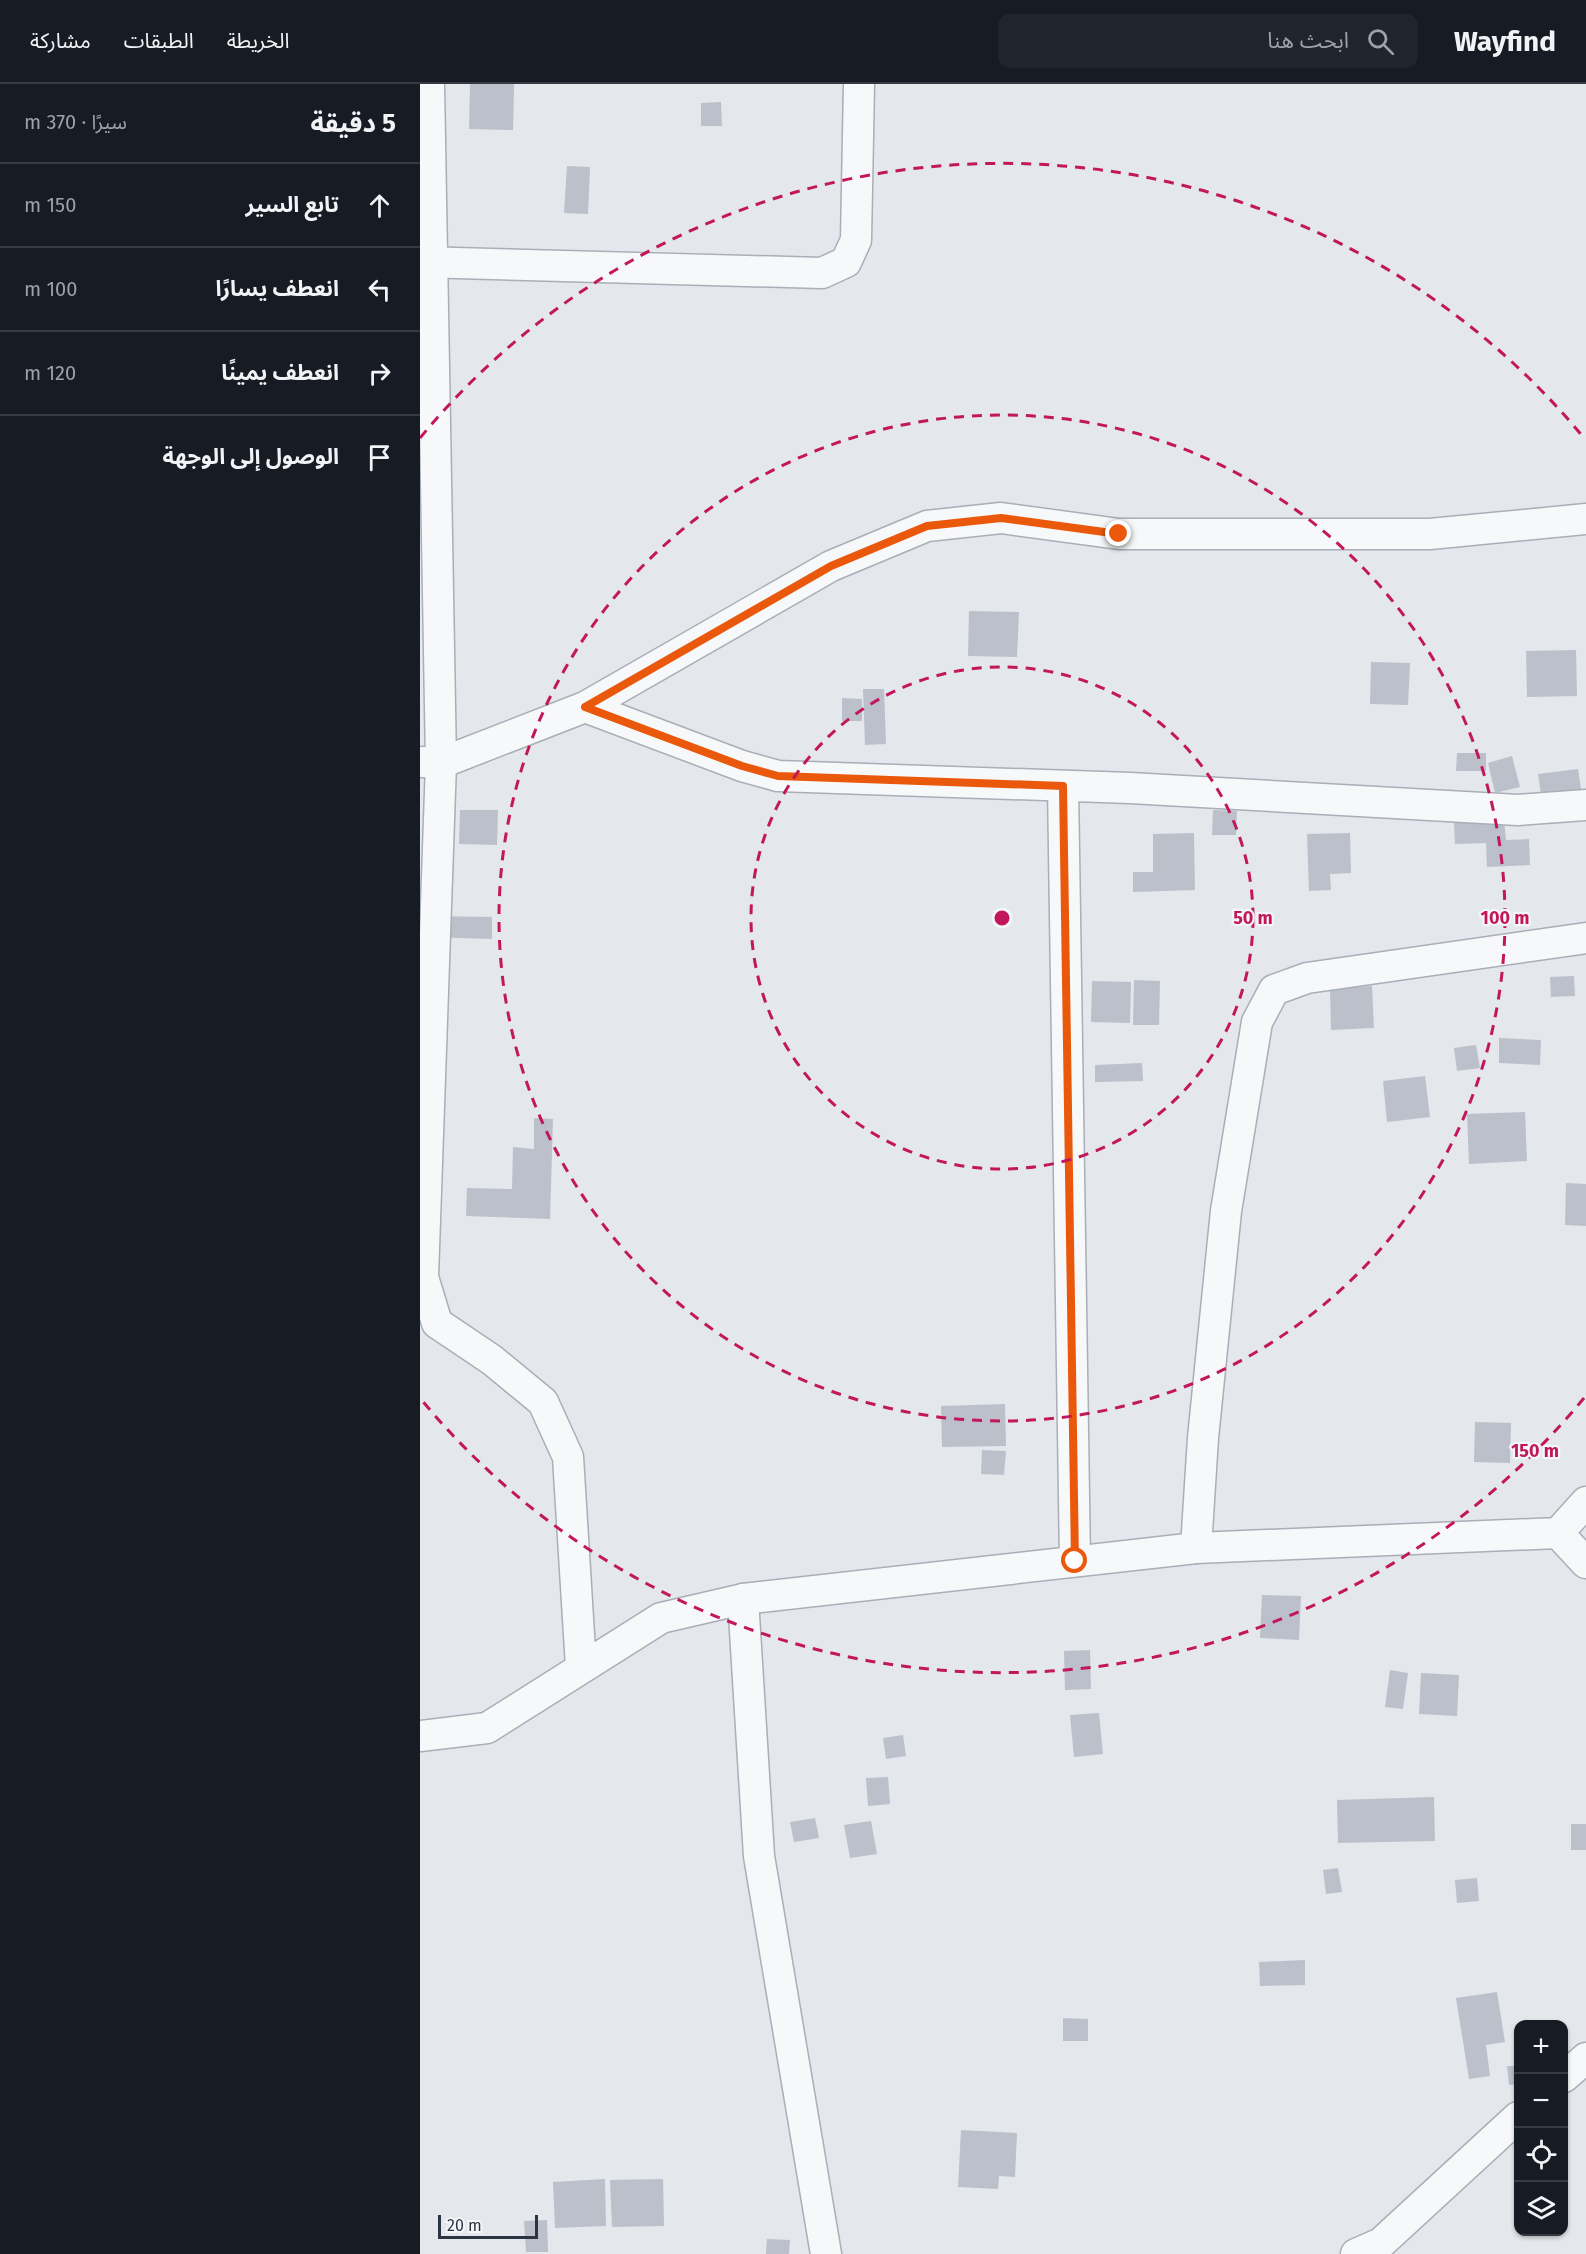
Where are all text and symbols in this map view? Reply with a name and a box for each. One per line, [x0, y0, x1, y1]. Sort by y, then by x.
search box [998, 14, 1418, 68]
icon: search [1364, 25, 1397, 58]
text: Wayfind [1454, 25, 1556, 58]
text: ابحث هنا [1267, 27, 1349, 54]
text: مشاركة [30, 28, 91, 54]
text: الطبقات [124, 28, 194, 54]
text: الخريطة [227, 28, 290, 54]
text: 5 دقيقة [310, 108, 396, 139]
text: سيرًا · 370 m [24, 110, 127, 134]
icon: ahead [363, 189, 396, 222]
text: تابع السير [246, 191, 339, 218]
text: 150 m [24, 193, 76, 217]
icon: left [363, 273, 396, 306]
text: انعطف يسارًا [216, 275, 339, 302]
text: 100 m [24, 277, 77, 301]
icon: right [363, 357, 396, 390]
text: انعطف يمينًا [221, 359, 339, 386]
text: 120 m [24, 361, 76, 385]
icon: arrive [363, 441, 396, 474]
text: الوصول إلى الوجهة [162, 443, 339, 470]
route end [1105, 520, 1131, 546]
text: 50 m [1233, 907, 1273, 929]
text: 100 m [1481, 907, 1529, 929]
centre of rings [992, 908, 1012, 928]
text: 150 m [1511, 1440, 1559, 1462]
route start [1061, 1547, 1087, 1573]
map controls [1514, 2020, 1568, 2236]
button: + [1514, 2020, 1568, 2074]
button: − [1514, 2074, 1568, 2128]
button: locate [1514, 2128, 1568, 2182]
button: layers [1514, 2182, 1568, 2236]
scale bar [438, 2212, 538, 2240]
text: 20 m [447, 2216, 482, 2235]

